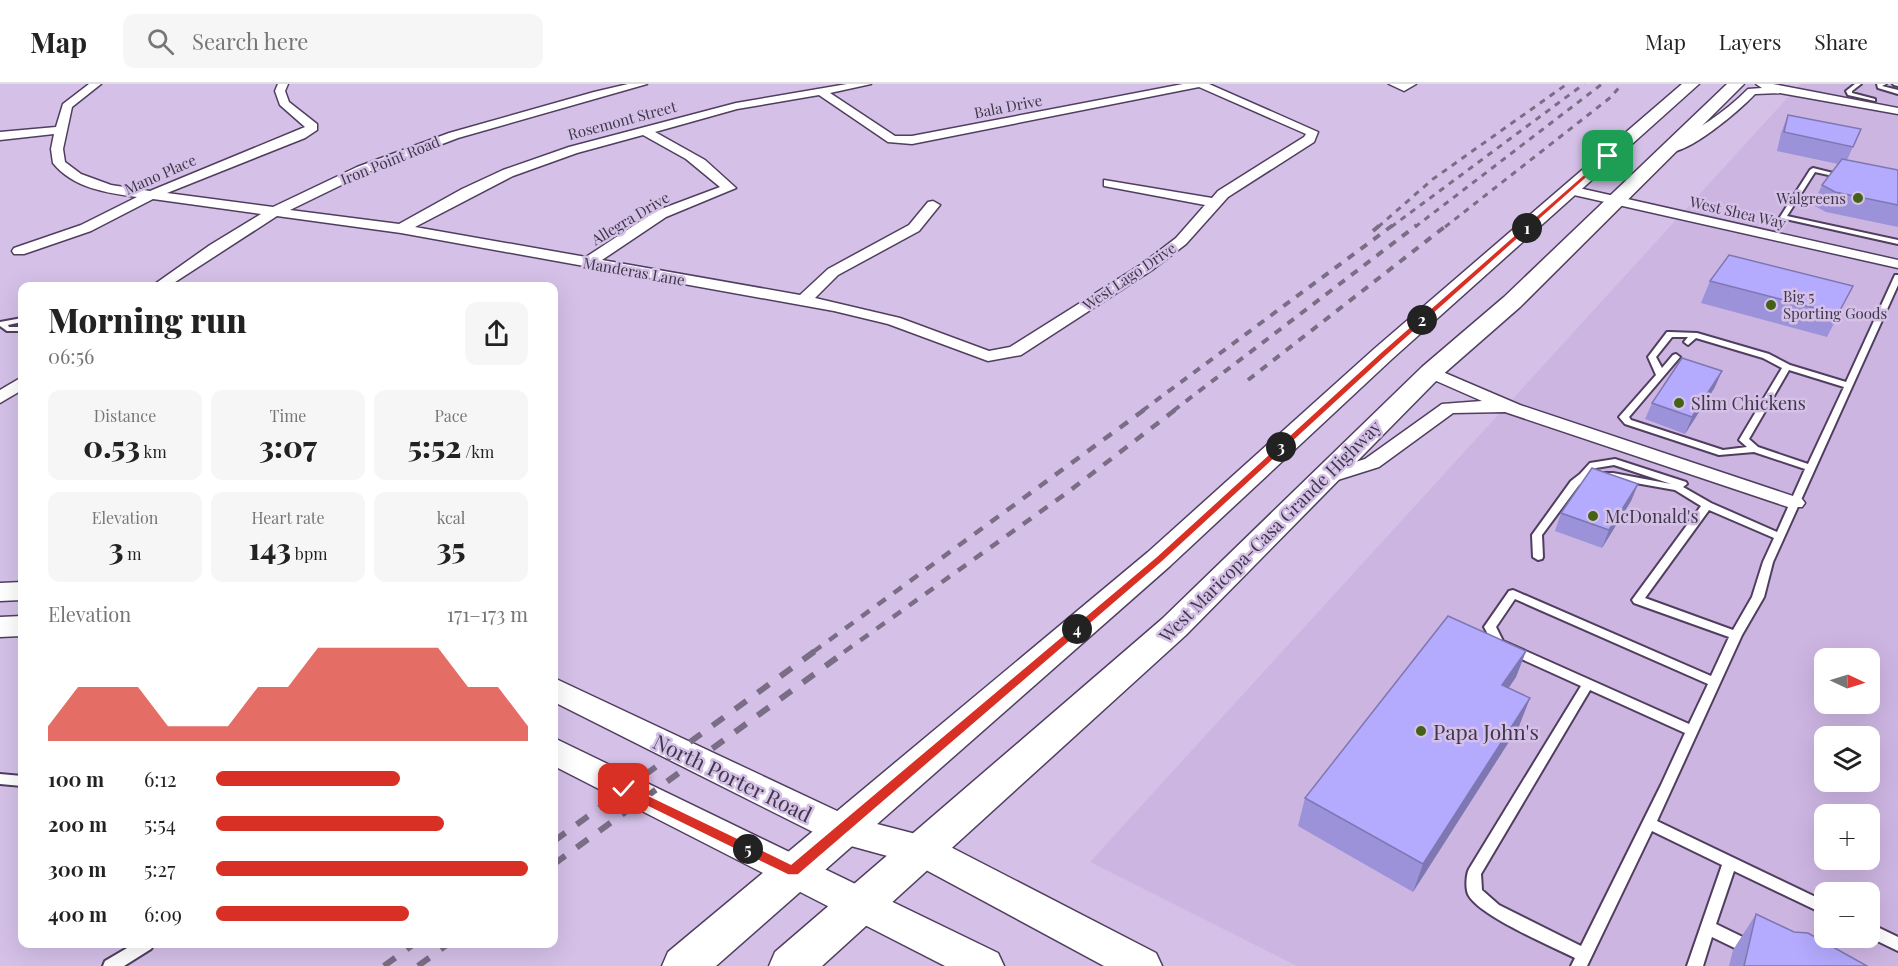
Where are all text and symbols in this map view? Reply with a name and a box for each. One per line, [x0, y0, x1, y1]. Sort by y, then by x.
search box [123, 14, 543, 68]
text: Map [30, 23, 87, 60]
icon: search [144, 25, 177, 58]
text: Search here [192, 26, 308, 56]
text: Map [1645, 27, 1686, 55]
text: Layers [1719, 27, 1781, 55]
text: Share [1814, 27, 1868, 55]
street label: Bala Drive [972, 90, 1044, 122]
street label: Rosemont Street [565, 96, 679, 144]
pin [1582, 130, 1633, 181]
street label: Iron Point Road [337, 131, 443, 189]
icon: arrive [1591, 139, 1624, 172]
street label: Mano Place [121, 149, 199, 199]
street label: Allegra Drive [586, 187, 673, 250]
place label: Walgreens [1775, 188, 1846, 208]
street label: West Shea Way [1687, 191, 1789, 233]
marker: Walgreens [1851, 191, 1865, 205]
pin: 1 [1512, 213, 1542, 243]
text: 1 [1524, 217, 1530, 238]
street label: West Lago Drive [1078, 237, 1180, 315]
street label: Manderas Lane [581, 252, 687, 290]
place label: Big 5 Sporting Goods [1783, 286, 1887, 323]
text: Morning run [48, 297, 247, 341]
marker: Big 5 Sporting Goods [1764, 298, 1778, 312]
button: share [465, 302, 528, 365]
pin: 2 [1407, 305, 1437, 335]
text: 2 [1418, 309, 1426, 330]
text: 06:56 [48, 342, 94, 369]
place label: Slim Chickens [1691, 391, 1806, 415]
marker: Slim Chickens [1672, 396, 1686, 410]
text: Distance [94, 405, 156, 426]
text: Time [270, 405, 306, 426]
text: Pace [434, 405, 468, 426]
street label: West Maricopa-Casa Grande Highway [1153, 415, 1386, 648]
text: 0.53 [83, 426, 140, 466]
text: 3:07 [259, 426, 317, 466]
text: 5:52 [408, 426, 461, 466]
pin: 3 [1266, 432, 1296, 462]
text: 3 [1277, 436, 1285, 457]
text: km [140, 441, 167, 462]
text: /km [461, 441, 494, 462]
place label: McDonald's [1605, 504, 1699, 528]
text: Elevation [92, 507, 158, 528]
text: Heart rate [251, 507, 325, 528]
text: kcal [437, 507, 465, 528]
marker: McDonald's [1586, 509, 1600, 523]
text: 3 [108, 528, 123, 568]
text: 143 [249, 528, 291, 568]
text: 35 [436, 528, 466, 568]
text: m [123, 543, 142, 564]
text: bpm [291, 543, 327, 564]
text: Elevation [48, 600, 131, 627]
text: 171–173 m [447, 600, 528, 627]
pin: 4 [1062, 614, 1092, 644]
text: 4 [1073, 618, 1081, 639]
north arrow [1814, 648, 1880, 714]
map controls [1814, 648, 1880, 948]
place label: Papa John's [1433, 717, 1539, 745]
marker: Papa John's [1414, 724, 1428, 738]
street label: North Porter Road [649, 726, 817, 828]
button: layers [1814, 726, 1880, 792]
pin [598, 763, 649, 814]
text: 100 m [48, 765, 104, 792]
text: 6:12 [144, 765, 177, 792]
icon: check [607, 772, 640, 805]
button: + [1814, 804, 1880, 870]
text: 200 m [48, 810, 107, 837]
text: 5:54 [144, 810, 176, 837]
pin: 5 [733, 834, 763, 864]
text: 5 [744, 838, 752, 859]
text: 300 m [48, 855, 106, 882]
text: 5:27 [144, 855, 175, 882]
button: − [1814, 882, 1880, 948]
text: 400 m [48, 900, 107, 927]
text: 6:09 [144, 900, 182, 927]

